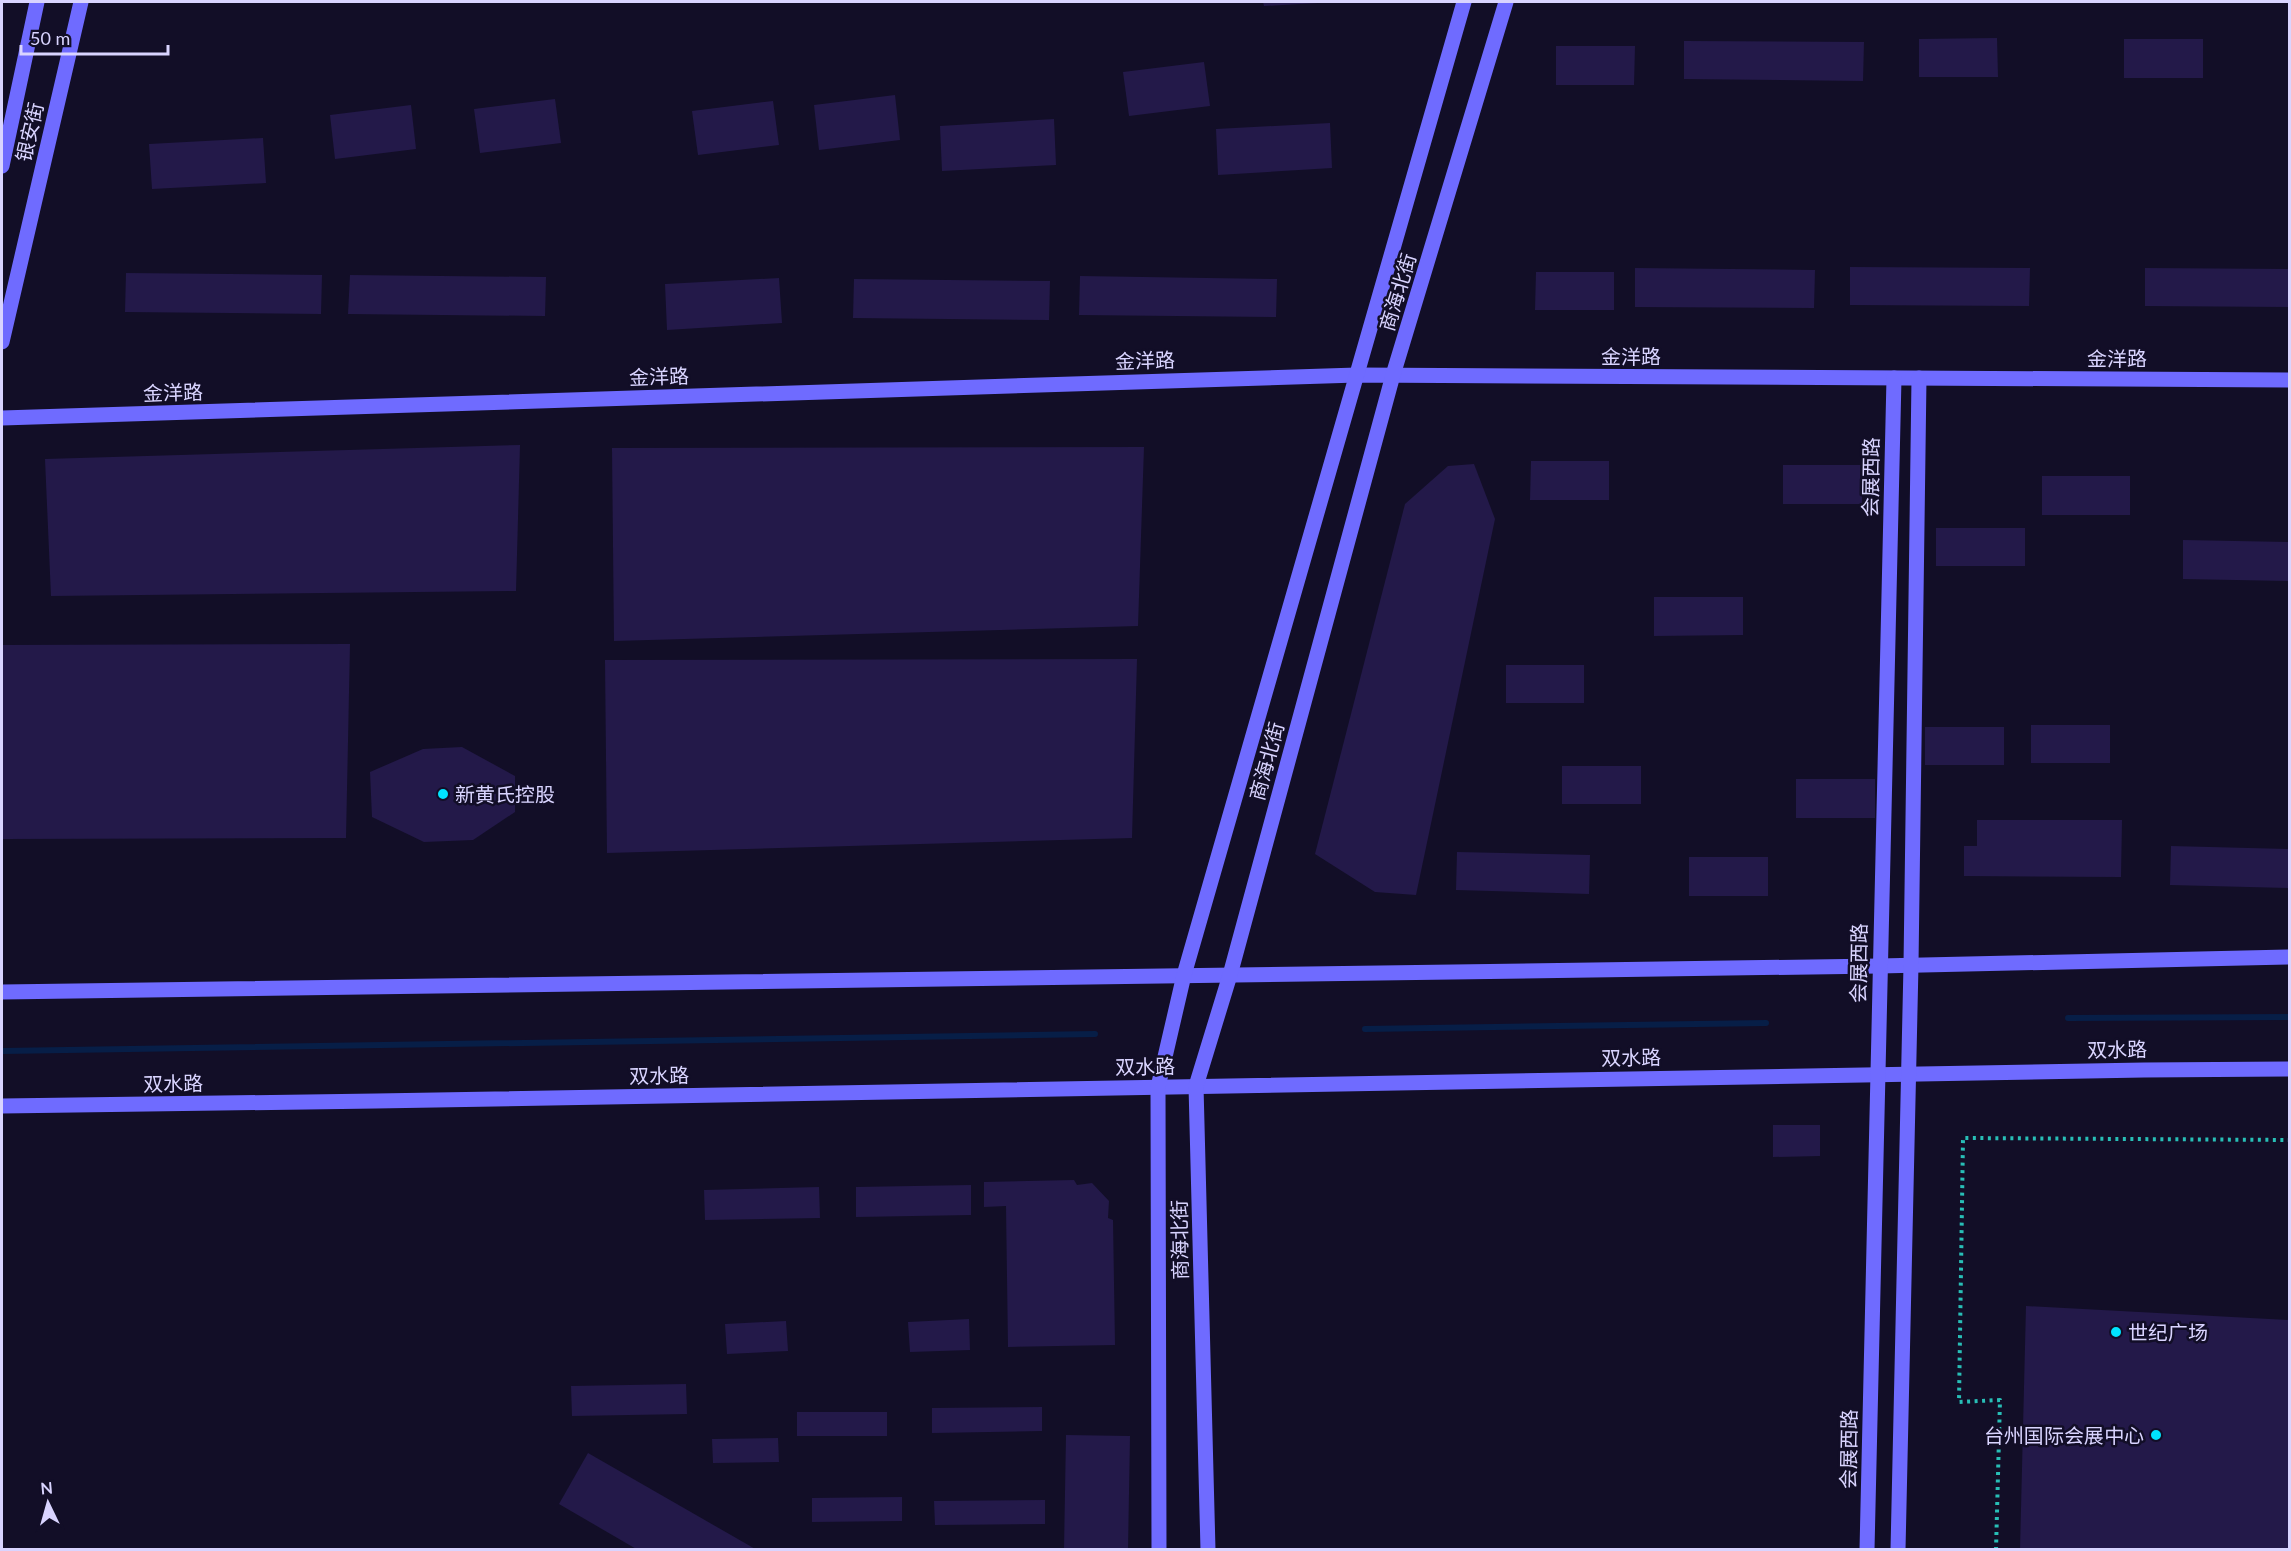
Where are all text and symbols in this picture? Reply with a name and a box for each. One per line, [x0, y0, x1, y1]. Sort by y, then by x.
scale bar [21, 18, 168, 56]
text: 50 m [30, 27, 70, 49]
street label: 银安街 [11, 100, 47, 164]
street label: 商海北街 [1374, 250, 1420, 334]
street label: 金洋路 [1601, 344, 1661, 368]
street label: 金洋路 [2087, 346, 2147, 370]
street label: 金洋路 [1115, 347, 1175, 373]
street label: 金洋路 [629, 363, 689, 389]
street label: 金洋路 [143, 379, 203, 405]
street label: 会展西路 [1857, 437, 1883, 517]
street label: 商海北街 [1244, 719, 1288, 803]
place label: 新黄氏控股 [455, 782, 555, 806]
marker: 新黄氏控股 [436, 787, 450, 801]
street label: 会展西路 [1845, 923, 1871, 1003]
street label: 双水路 [2087, 1036, 2147, 1062]
street label: 双水路 [1601, 1044, 1661, 1070]
street label: 双水路 [1115, 1053, 1175, 1079]
street label: 双水路 [629, 1062, 689, 1088]
street label: 双水路 [143, 1070, 203, 1096]
street label: 商海北街 [1166, 1200, 1192, 1280]
place label: 世纪广场 [2128, 1320, 2208, 1344]
marker: 世纪广场 [2109, 1325, 2123, 1339]
street label: 会展西路 [1835, 1409, 1861, 1489]
place label: 台州国际会展中心 [1984, 1423, 2144, 1447]
marker: 台州国际会展中心 [2149, 1428, 2163, 1442]
north arrow [18, 1473, 78, 1533]
text: N [40, 1478, 54, 1498]

